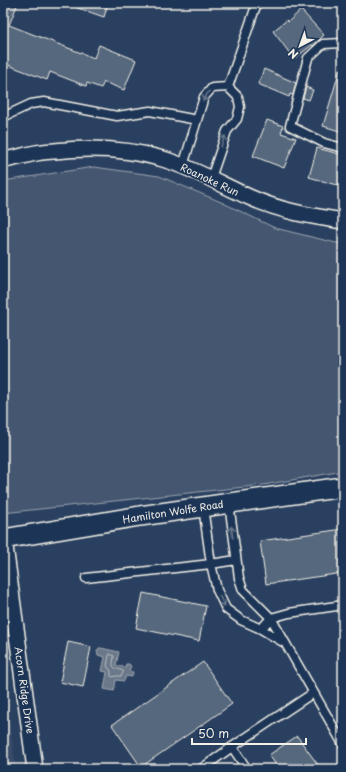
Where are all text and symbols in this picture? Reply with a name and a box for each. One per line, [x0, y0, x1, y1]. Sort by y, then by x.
north arrow [280, 26, 320, 66]
text: N [284, 44, 302, 63]
one-way arrow [202, 90, 210, 102]
one-way arrow [220, 136, 228, 148]
street label: Roanoke Run [178, 159, 242, 199]
street label: Hamilton Wolfe Road [121, 496, 225, 526]
one-way arrow [228, 526, 236, 539]
one-way arrow [219, 595, 227, 607]
street label: Acorn Ridge Drive [11, 646, 39, 734]
scale bar [192, 720, 306, 746]
text: 50 m [198, 724, 229, 742]

